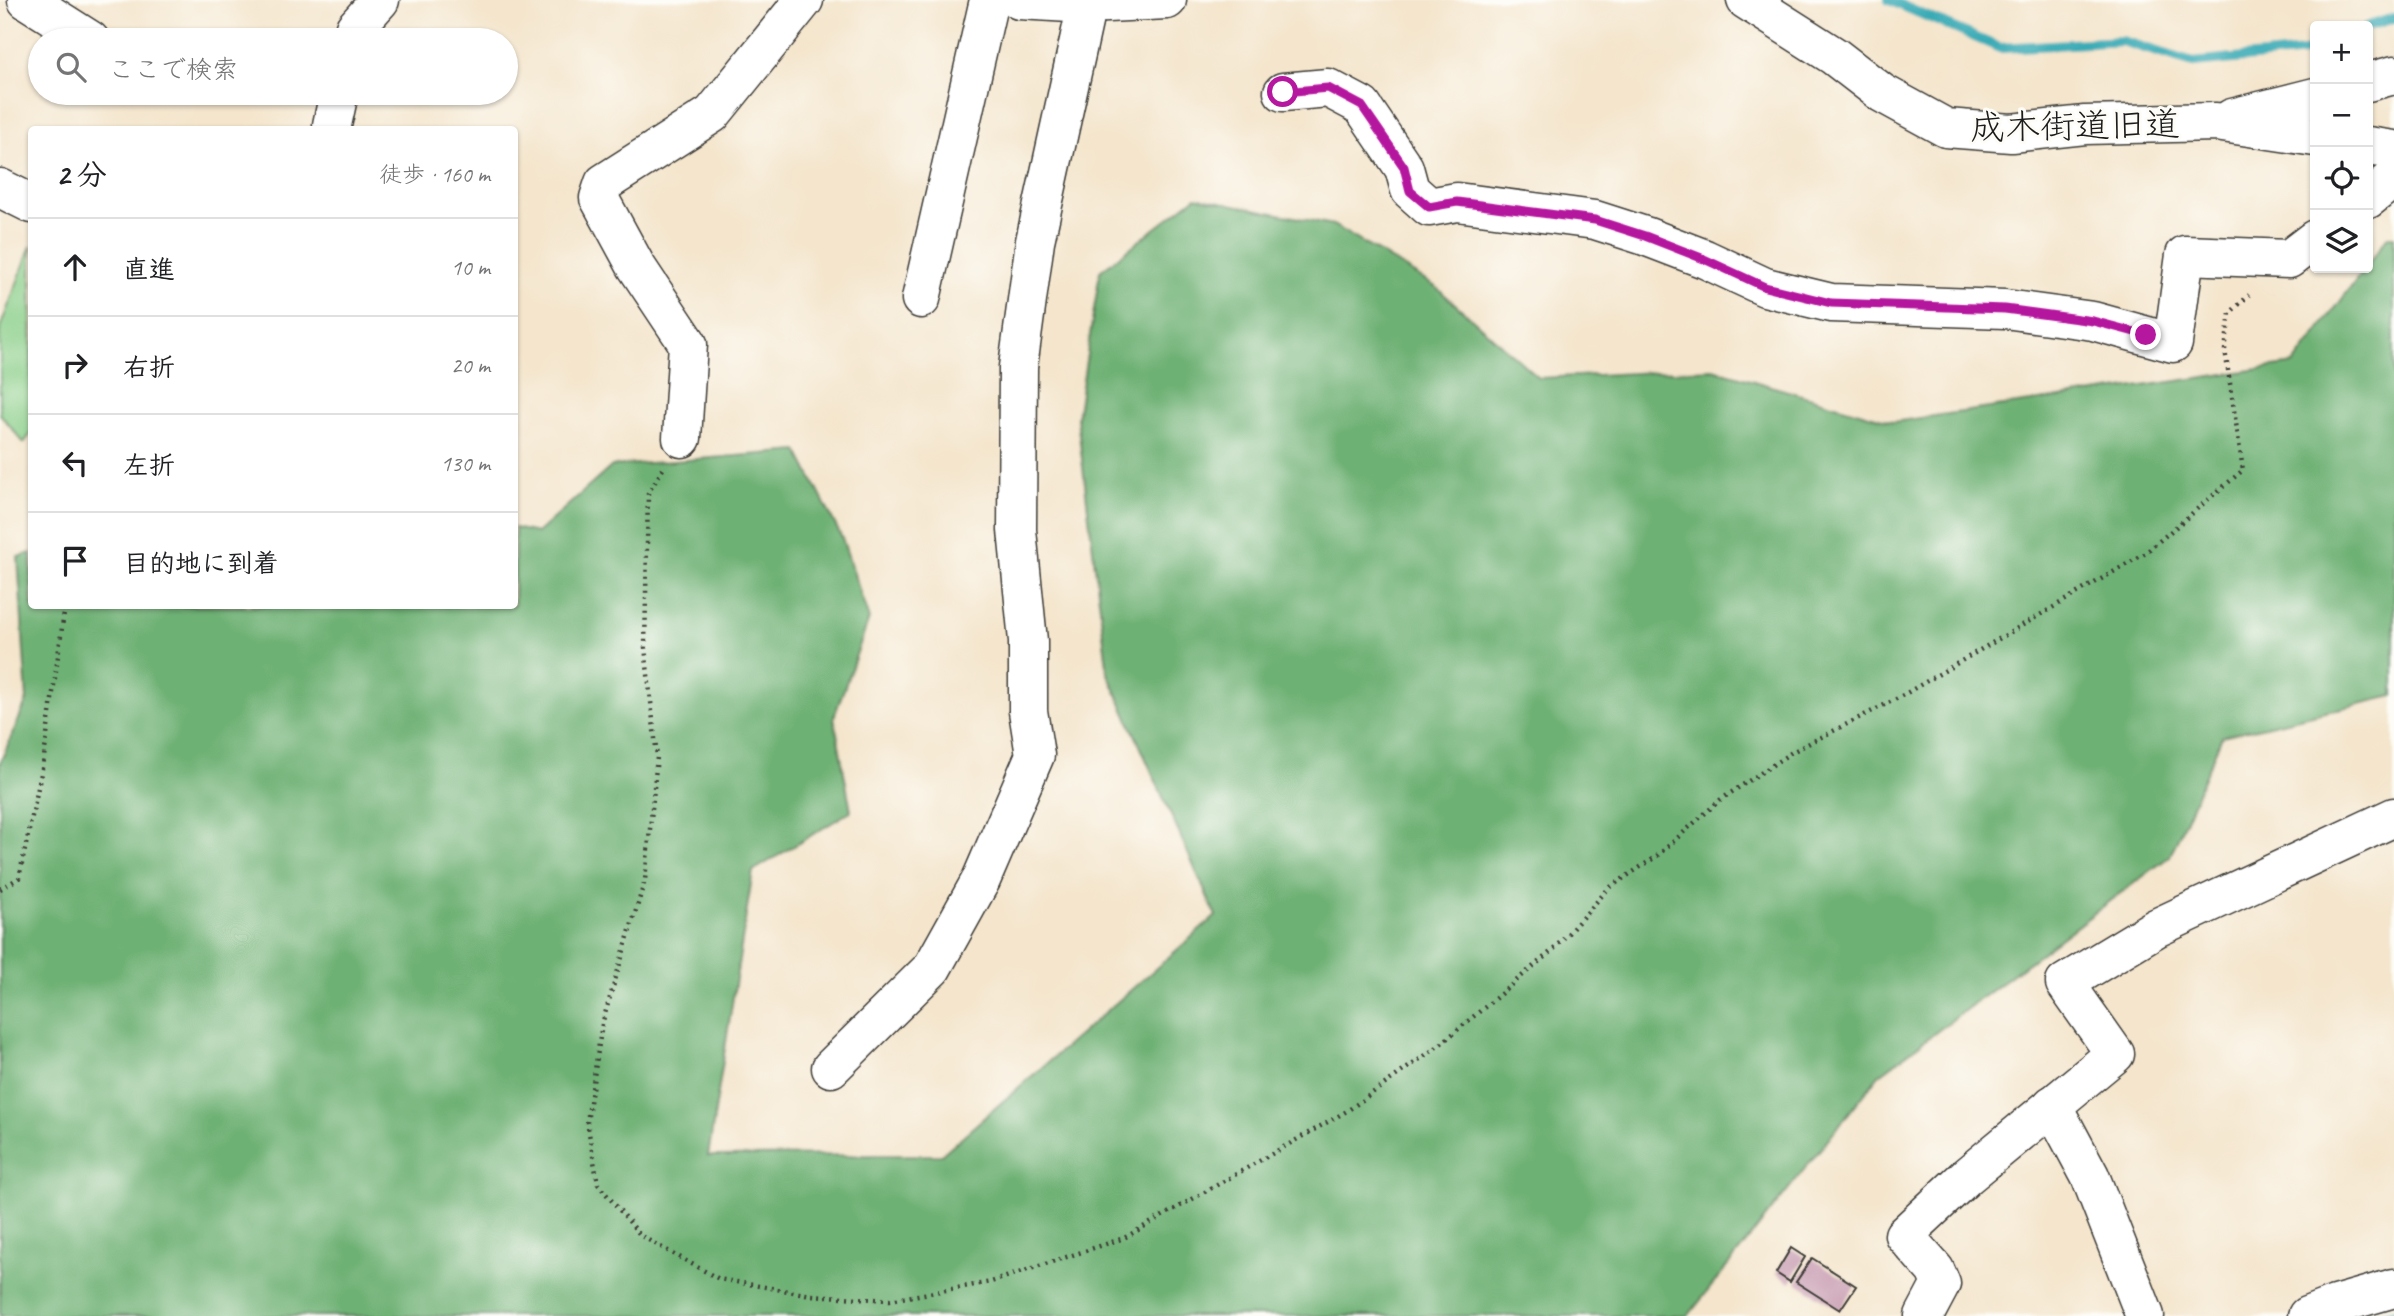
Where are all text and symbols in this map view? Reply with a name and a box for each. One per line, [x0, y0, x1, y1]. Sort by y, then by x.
map controls [2310, 21, 2373, 273]
button: + [2310, 21, 2373, 84]
search box [28, 28, 518, 105]
icon: search [52, 48, 90, 86]
text: ここで検索 [108, 53, 238, 86]
route start [1267, 76, 1298, 107]
button: − [2310, 84, 2373, 147]
street label: 成木街道旧道 [1970, 102, 2180, 150]
button: locate [2310, 147, 2373, 210]
text: 2 分 [56, 156, 107, 194]
text: 徒歩 · 160 m [379, 160, 490, 189]
button: layers [2310, 210, 2373, 273]
icon: ahead [56, 248, 94, 286]
text: 直進 [123, 253, 175, 286]
text: 10 m [451, 253, 490, 282]
route end [2130, 319, 2161, 350]
icon: right [56, 346, 94, 384]
text: 右折 [123, 351, 175, 384]
text: 20 m [451, 351, 490, 380]
icon: left [56, 444, 94, 482]
text: 左折 [123, 449, 175, 482]
text: 130 m [441, 449, 490, 478]
icon: arrive [56, 542, 94, 580]
text: 目的地に到着 [123, 547, 279, 580]

